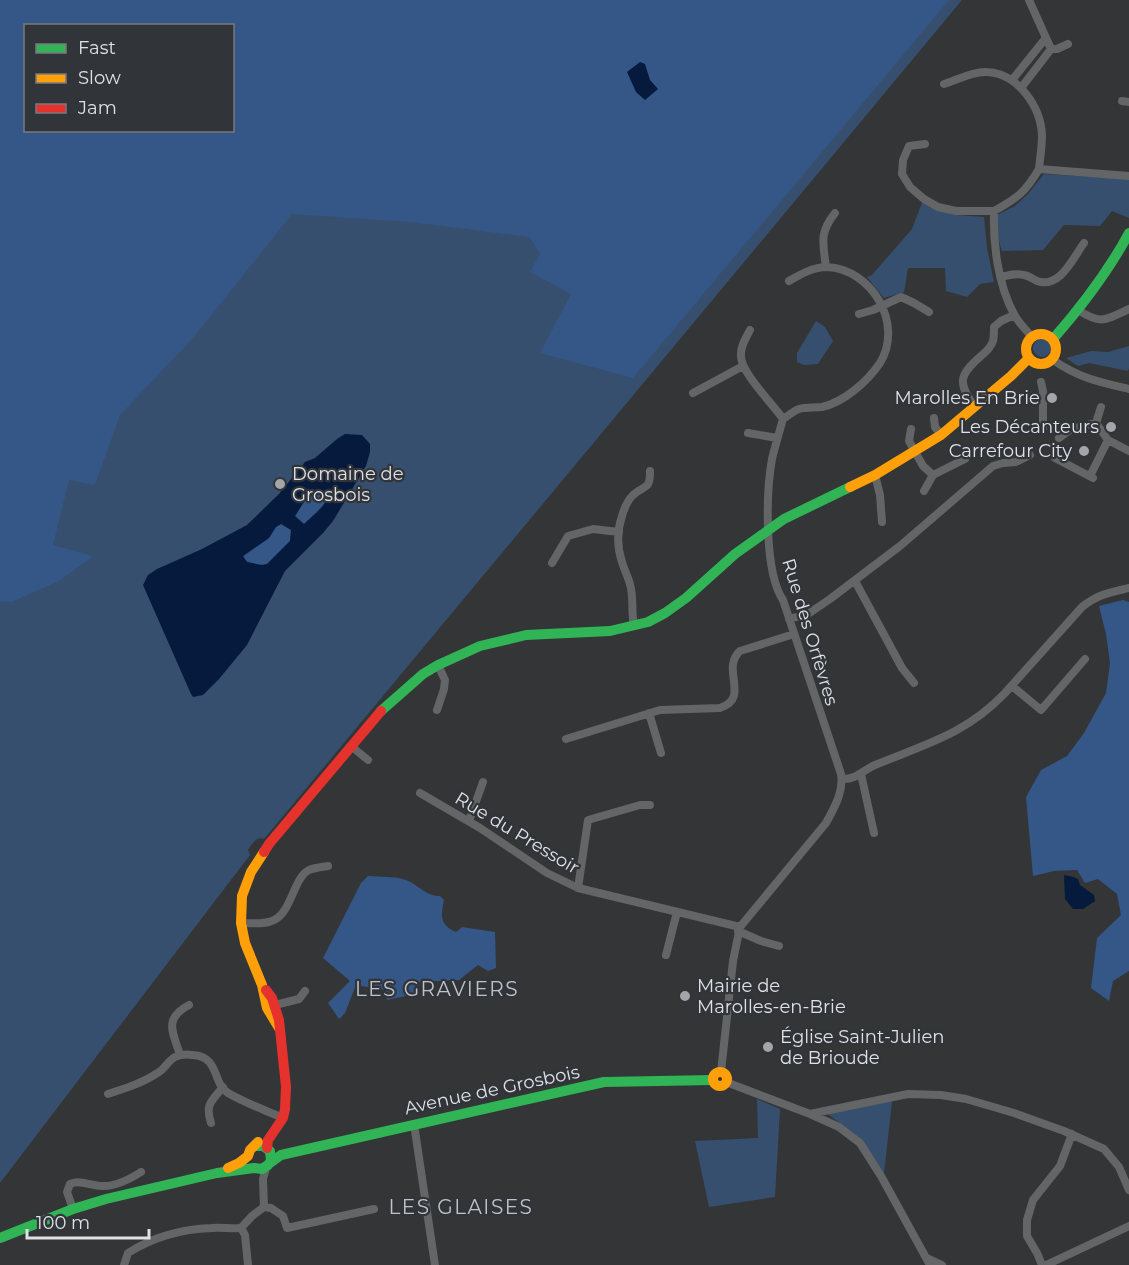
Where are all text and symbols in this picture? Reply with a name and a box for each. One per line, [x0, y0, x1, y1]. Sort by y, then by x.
legend [24, 24, 234, 132]
text: Fast [78, 37, 116, 59]
text: Slow [78, 67, 121, 89]
text: Jam [77, 97, 117, 119]
place label: Marolles En Brie [895, 387, 1040, 409]
marker: Marolles En Brie [1045, 391, 1059, 405]
place label: Les Décanteurs [960, 416, 1099, 438]
marker: Les Décanteurs [1104, 420, 1118, 434]
place label: Carrefour City [949, 440, 1072, 462]
marker: Carrefour City [1077, 444, 1091, 458]
place label: Domaine de Grosbois [292, 463, 404, 506]
marker: Domaine de Grosbois [273, 477, 287, 491]
street label: Rue des Orfèvres [777, 556, 843, 708]
street label: Rue du Pressoir [451, 787, 583, 879]
place label: Mairie de Marolles-en-Brie [697, 975, 846, 1018]
district label: LES GRAVIERS [355, 977, 519, 1001]
marker: Mairie de Marolles-en-Brie [678, 989, 692, 1003]
place label: Église Saint-Julien de Brioude [780, 1026, 944, 1069]
marker: Église Saint-Julien de Brioude [761, 1040, 775, 1054]
street label: Avenue de Grosbois [402, 1061, 582, 1119]
district label: LES GLAISES [389, 1195, 533, 1219]
scale bar [27, 1202, 148, 1240]
text: 100 m [36, 1212, 90, 1234]

